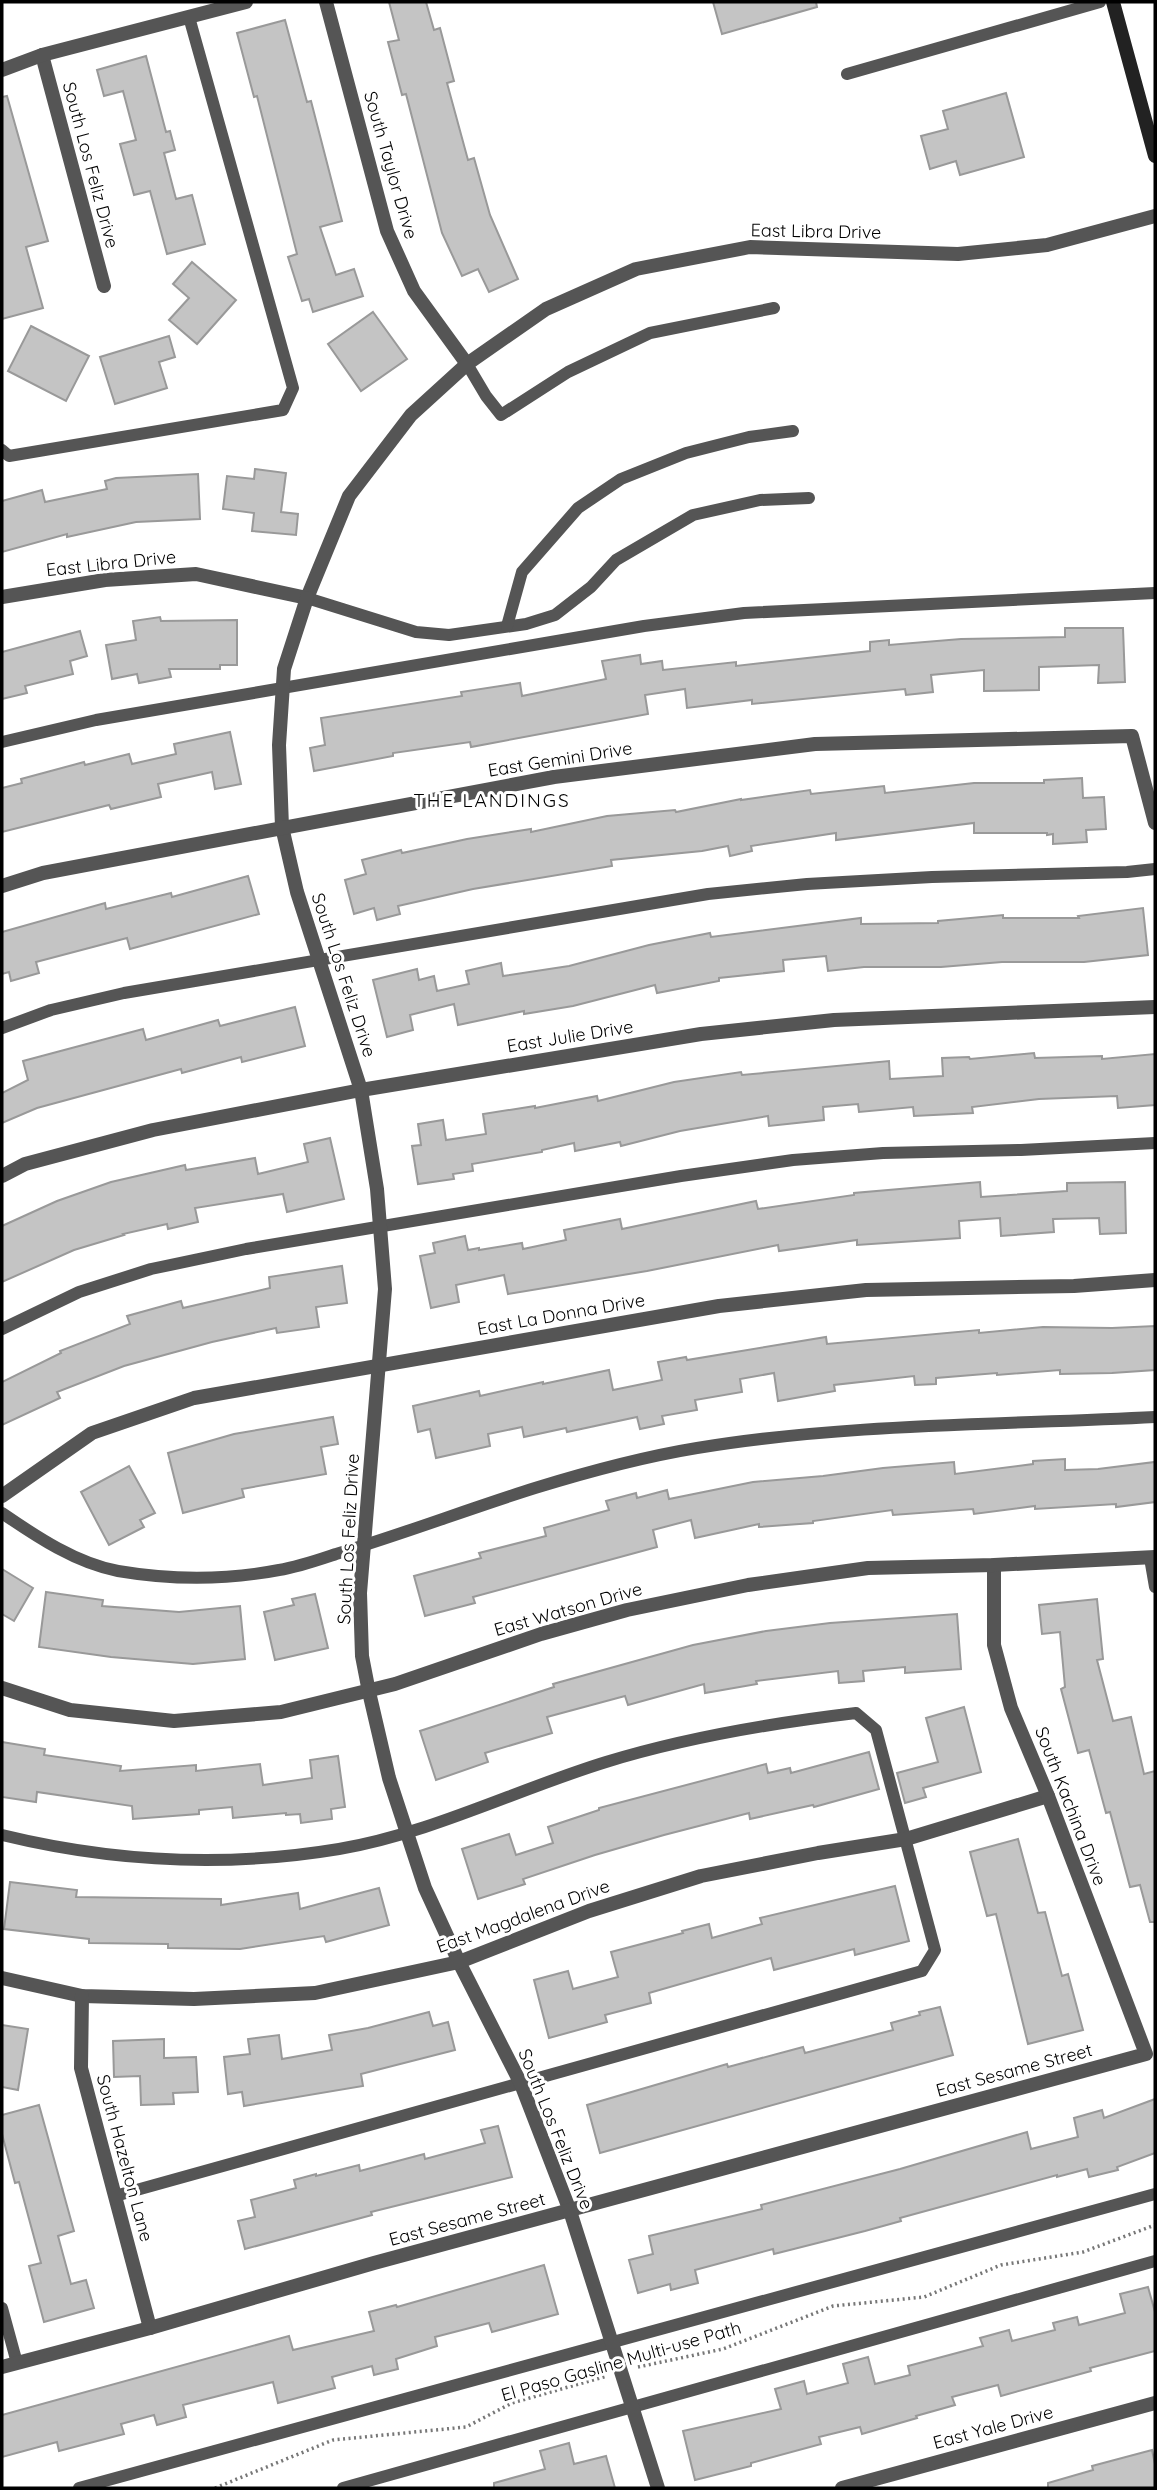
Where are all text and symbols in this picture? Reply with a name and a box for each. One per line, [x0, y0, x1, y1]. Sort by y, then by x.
street label: South Los Feliz Drive [58, 79, 124, 251]
street label: South Taylor Drive [359, 88, 423, 242]
street label: East Libra Drive [750, 218, 882, 244]
street label: East Libra Drive [45, 545, 177, 581]
street label: East Gemini Drive [486, 736, 634, 782]
district label: THE LANDINGS [413, 788, 571, 812]
street label: South Los Feliz Drive [307, 890, 381, 1060]
street label: East Julie Drive [505, 1015, 635, 1057]
street label: East La Donna Drive [475, 1288, 647, 1340]
street label: South Los Feliz Drive [332, 1453, 364, 1625]
street label: East Watson Drive [491, 1577, 645, 1641]
street label: South Kachina Drive [1030, 1723, 1112, 1889]
street label: East Magdalena Drive [433, 1874, 613, 1958]
street label: East Sesame Street [933, 2038, 1095, 2102]
street label: South Los Feliz Drive [513, 2045, 599, 2213]
street label: South Hazelton Lane [92, 2072, 158, 2244]
street label: East Sesame Street [386, 2187, 548, 2251]
street label: El Paso Gasline Multi-use Path [498, 2316, 744, 2406]
street label: East Yale Drive [930, 2400, 1056, 2454]

